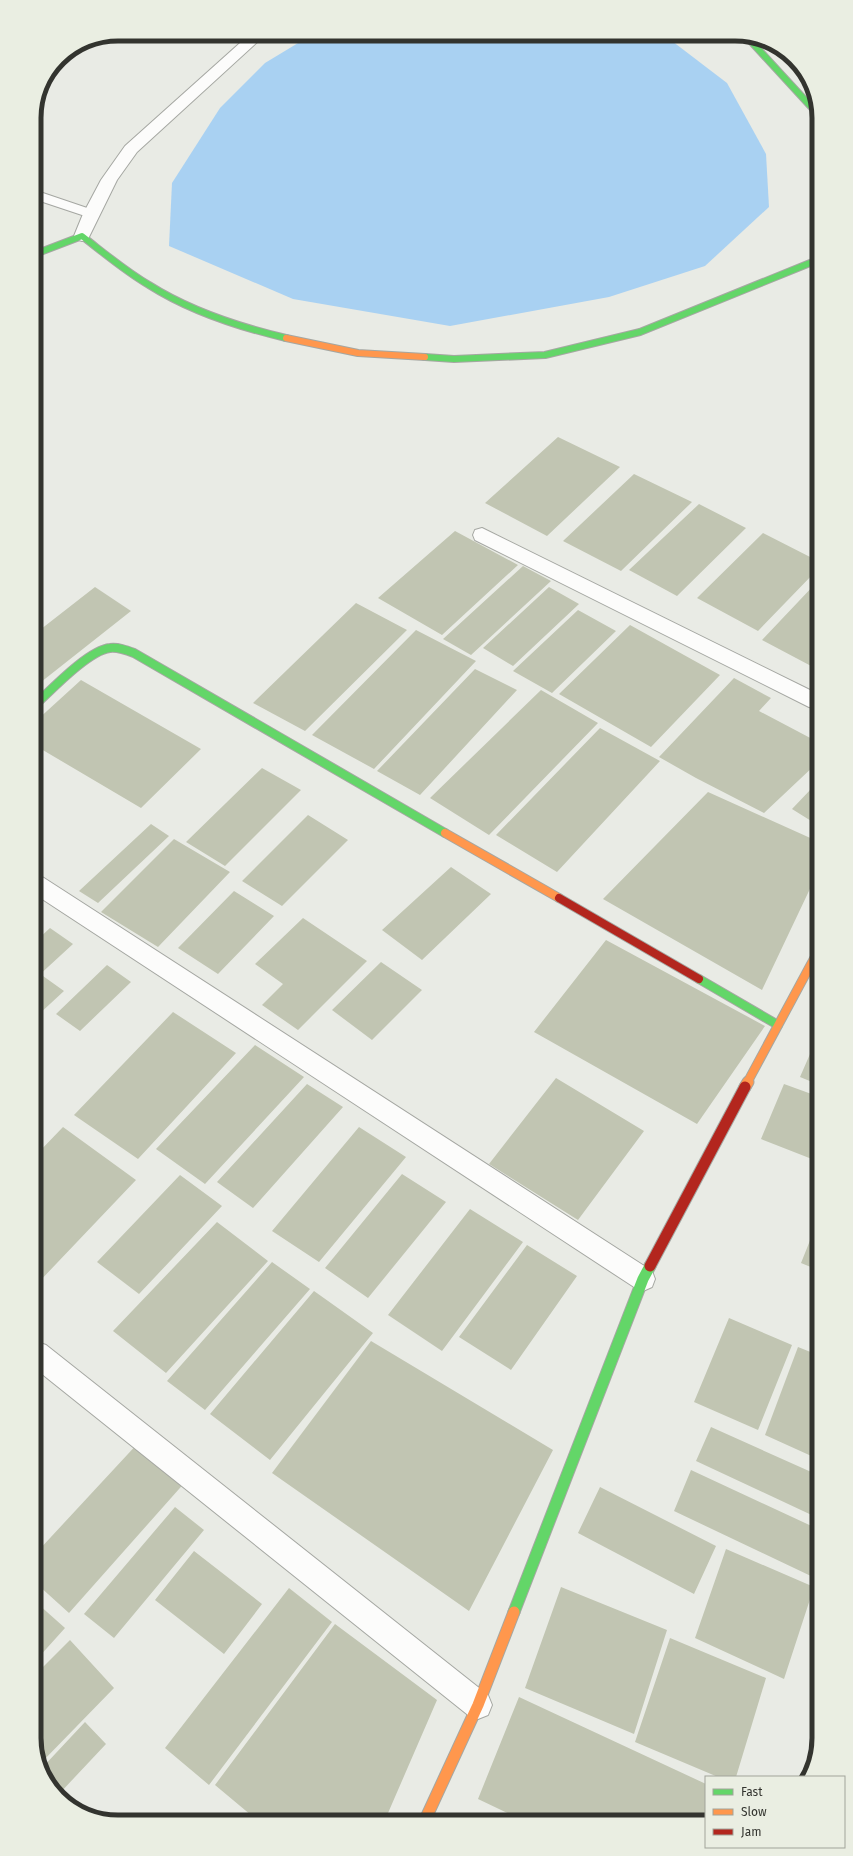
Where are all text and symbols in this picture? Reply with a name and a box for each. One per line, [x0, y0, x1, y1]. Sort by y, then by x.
legend [705, 1776, 845, 1848]
text: Fast [741, 1785, 763, 1799]
text: Slow [741, 1805, 767, 1819]
text: Jam [741, 1825, 761, 1839]

